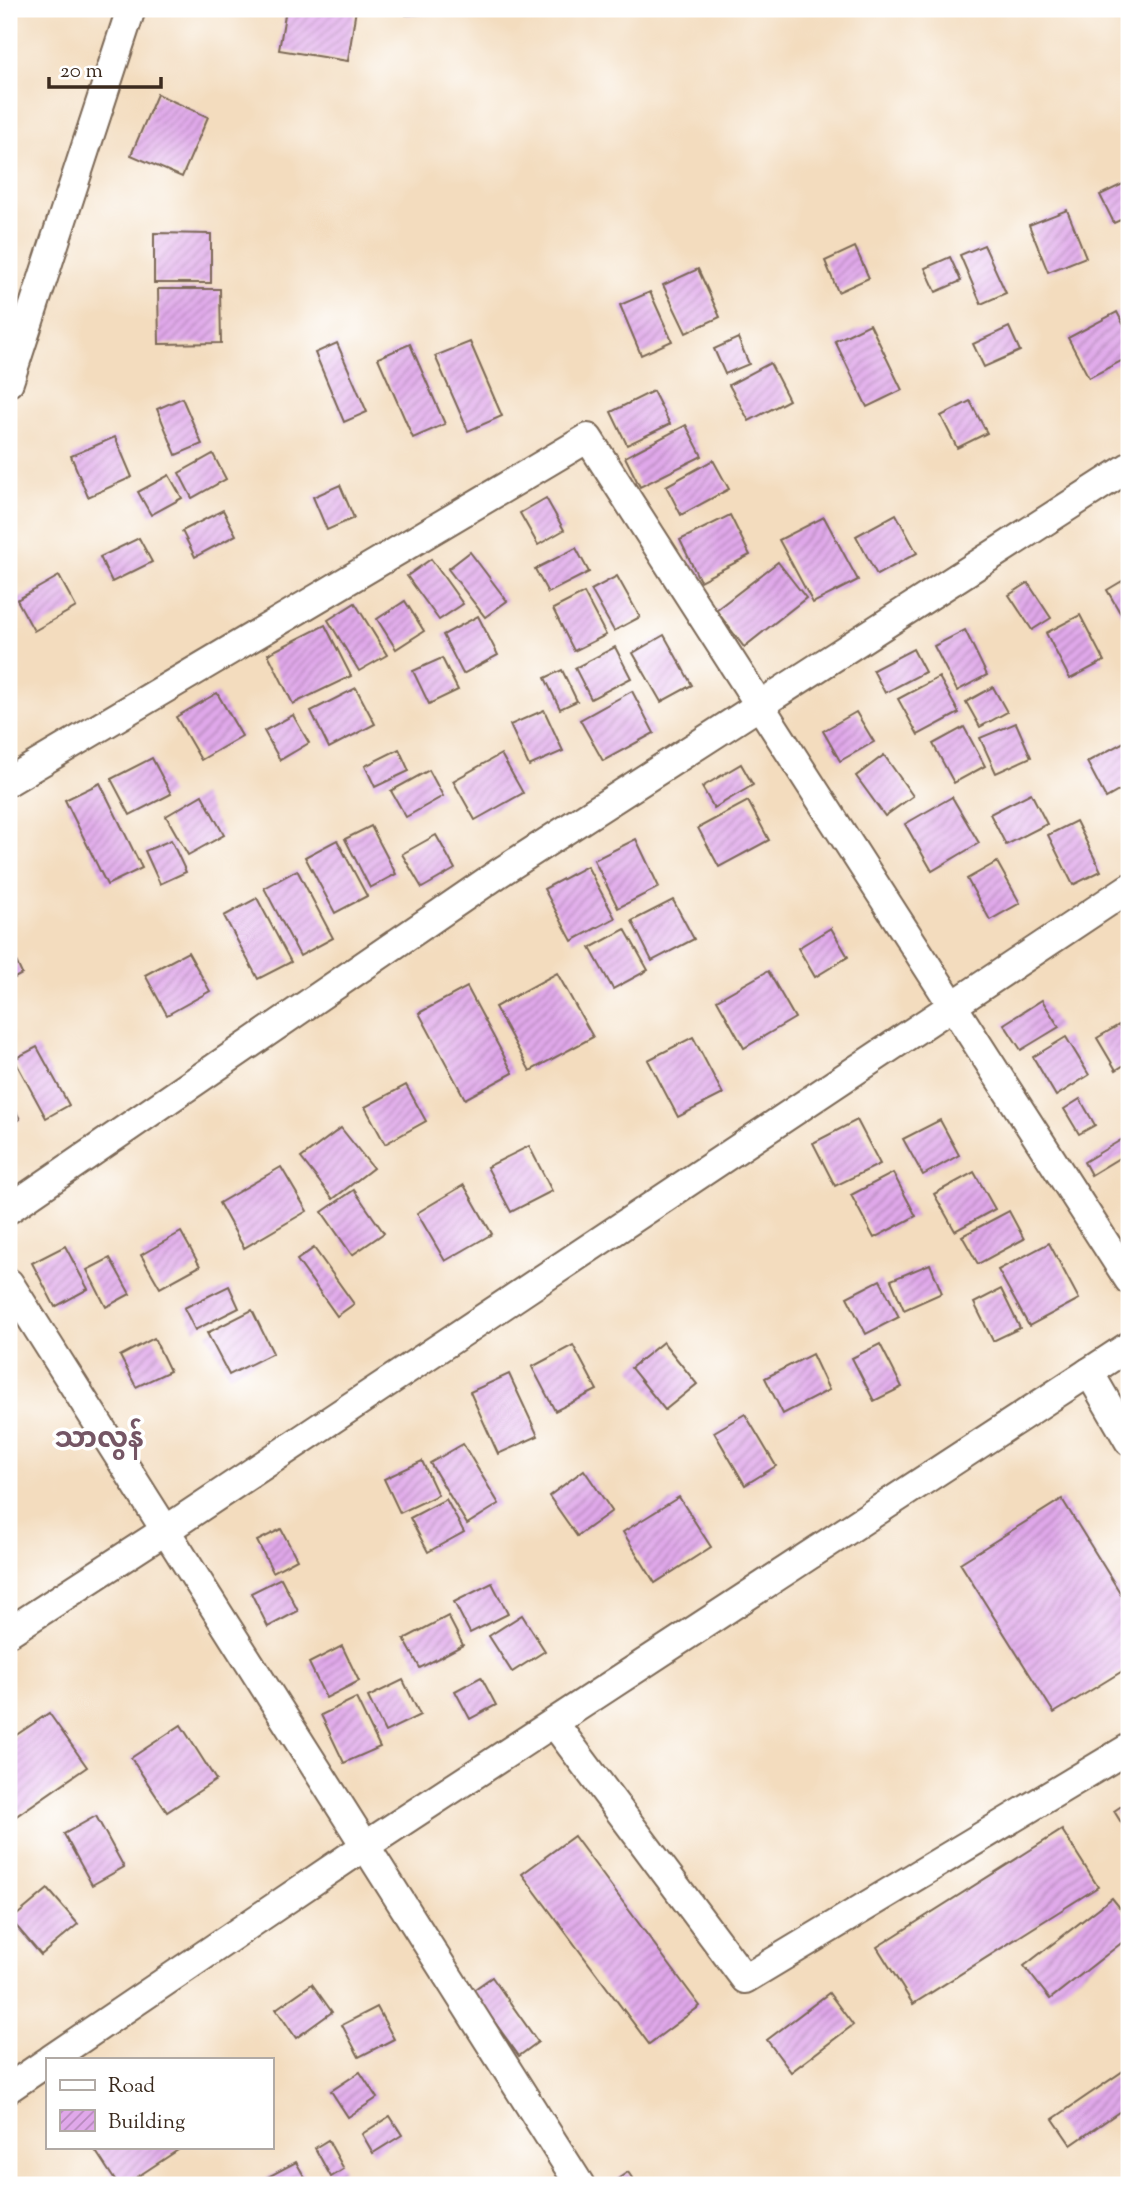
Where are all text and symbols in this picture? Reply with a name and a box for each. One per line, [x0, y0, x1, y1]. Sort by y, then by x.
scale bar [49, 46, 161, 90]
text: 20 m [60, 57, 103, 87]
district label: သာလွန် [54, 1418, 144, 1460]
legend [46, 2058, 273, 2148]
text: Road [108, 2072, 155, 2102]
text: Building [108, 2108, 185, 2138]

